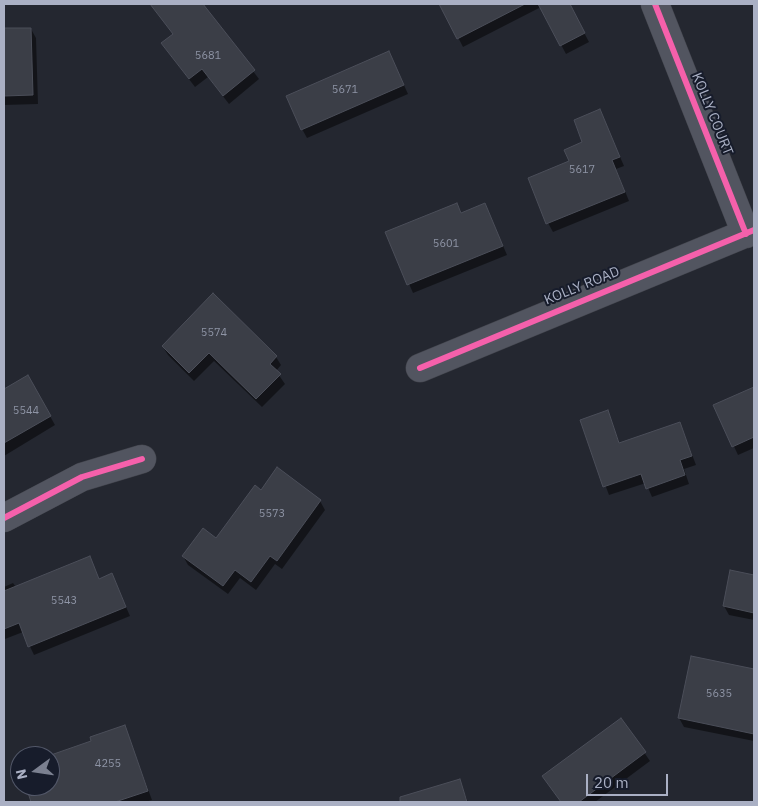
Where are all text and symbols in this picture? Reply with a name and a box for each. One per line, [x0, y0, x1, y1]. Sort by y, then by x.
house number: 5681 [195, 49, 221, 63]
street label: KOLLY COURT [688, 70, 736, 158]
house number: 5671 [332, 83, 358, 97]
house number: 5617 [569, 163, 595, 177]
house number: 5601 [433, 237, 459, 251]
street label: KOLLY ROAD [542, 263, 622, 309]
house number: 5574 [201, 326, 227, 340]
house number: 5544 [13, 404, 39, 418]
house number: 5573 [259, 507, 285, 521]
house number: 5543 [51, 594, 77, 608]
house number: 5635 [706, 687, 732, 701]
north arrow [10, 746, 60, 796]
house number: 4255 [95, 757, 121, 771]
scale bar [588, 764, 670, 796]
text: N [11, 767, 31, 781]
text: 20 m [594, 773, 629, 792]

